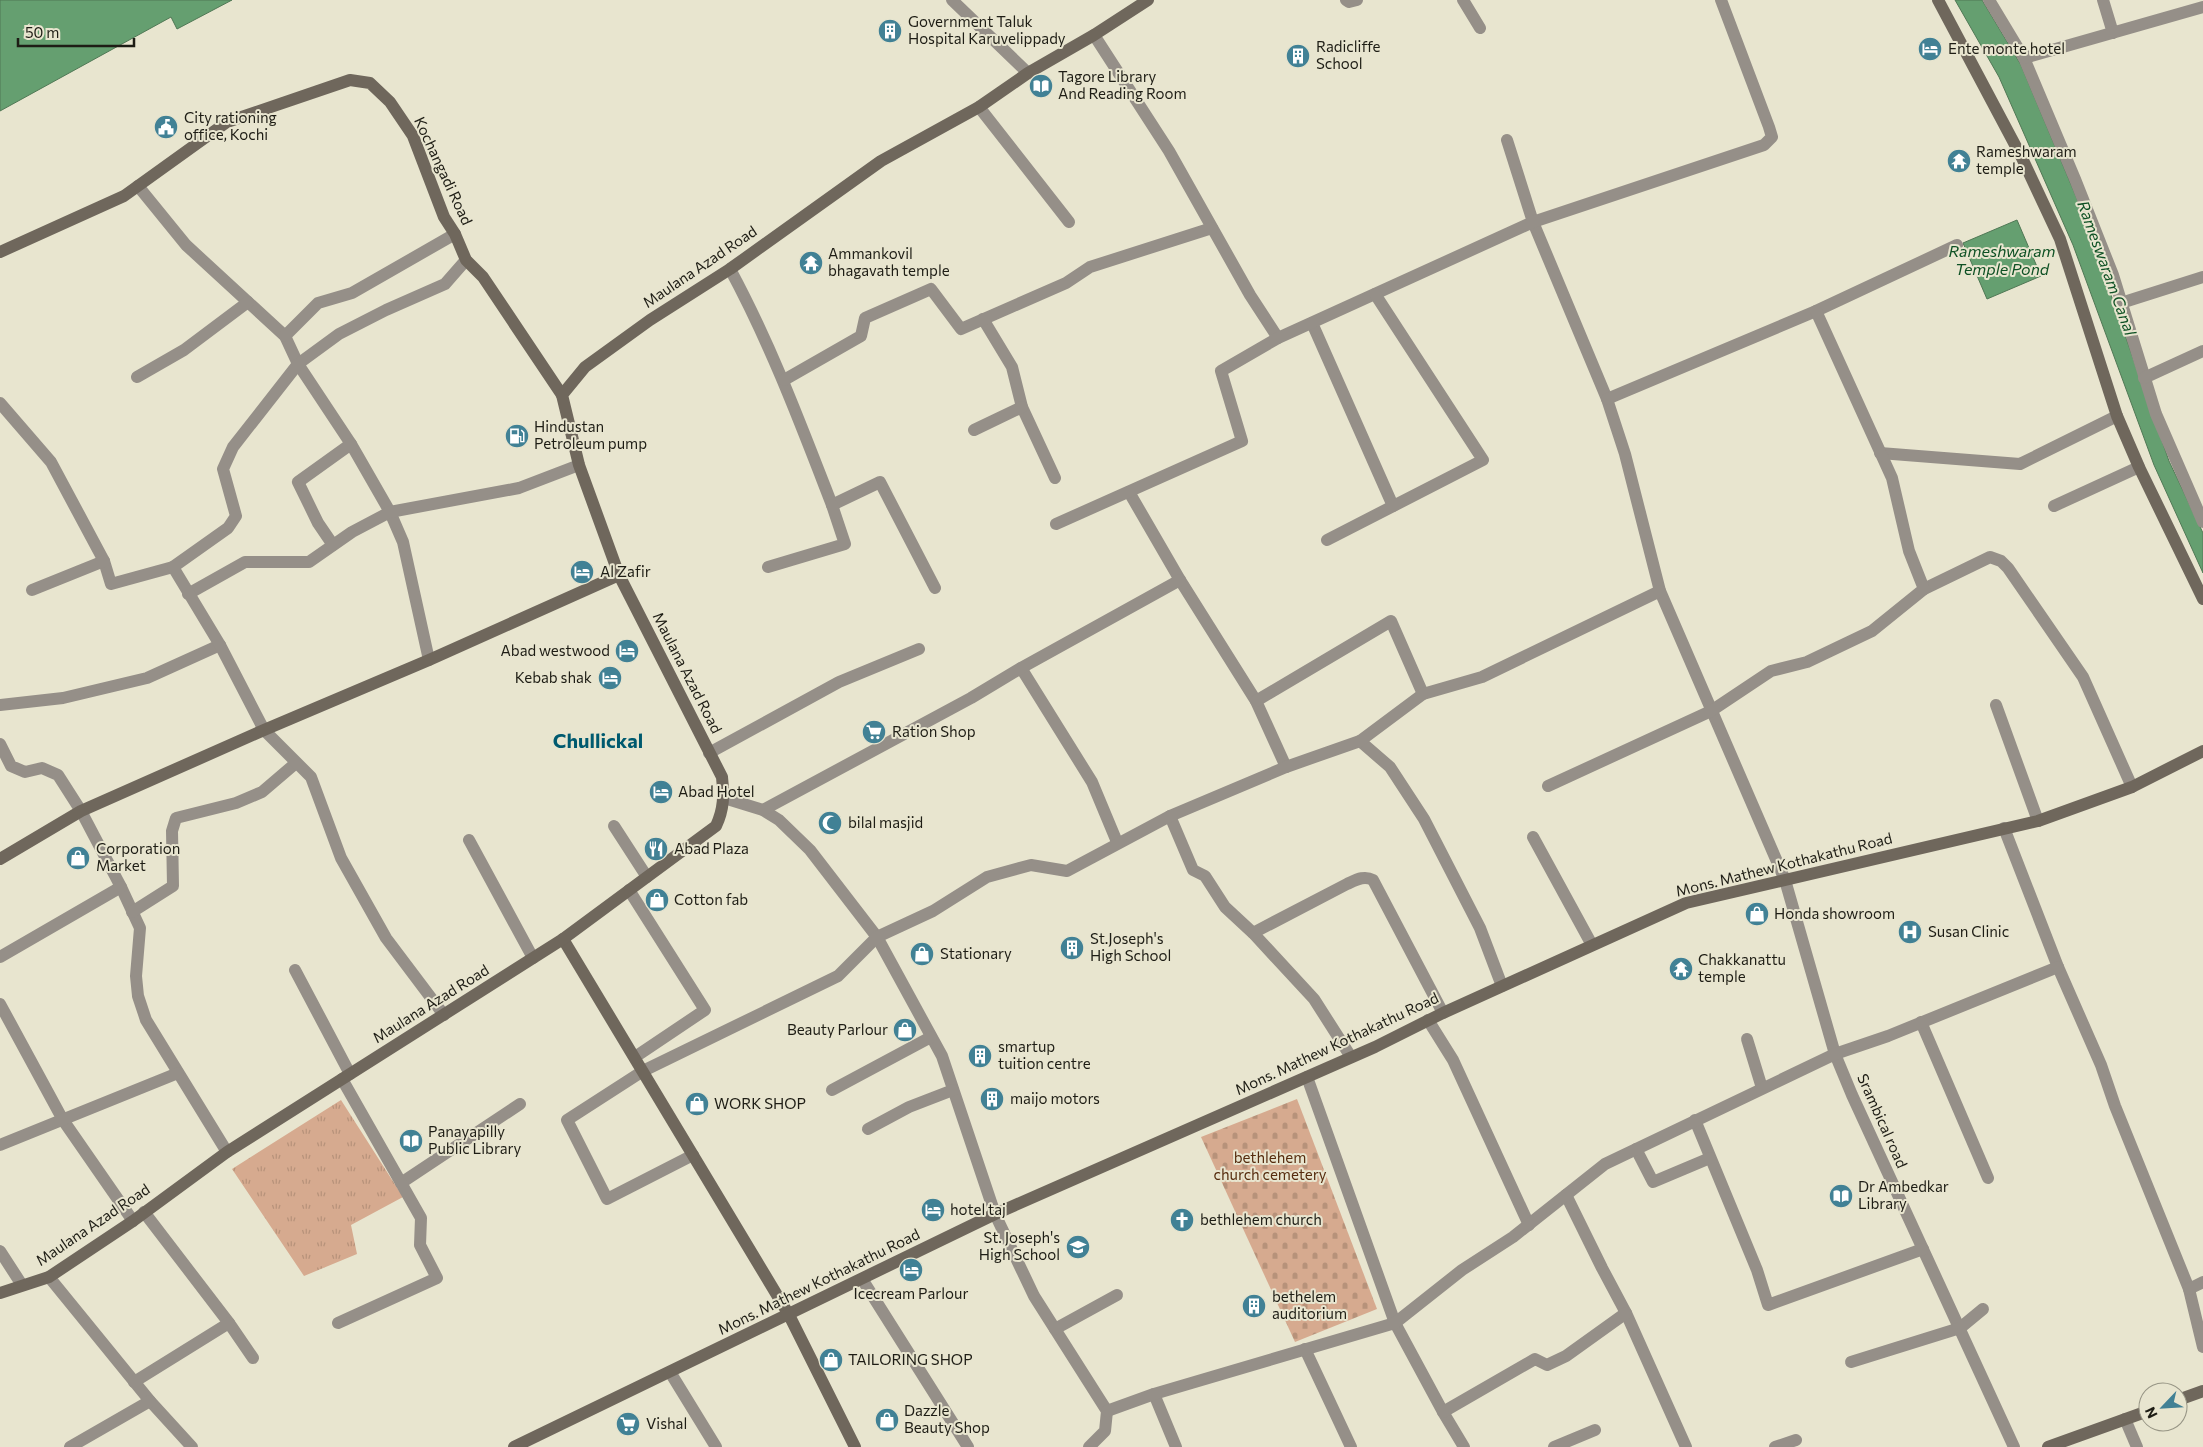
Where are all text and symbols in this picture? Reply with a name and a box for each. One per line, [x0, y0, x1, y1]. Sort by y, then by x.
place label: Government Taluk Hospital Karuvelippady [908, 12, 1066, 47]
scale bar [18, 15, 134, 47]
building icon: Government Taluk Hospital Karuvelippady [877, 18, 903, 44]
text: 50 m [25, 23, 59, 41]
hotel icon: Ente monte hotel [1917, 36, 1943, 62]
place label: Radicliffe School [1316, 37, 1381, 72]
place label: Ente monte hotel [1948, 39, 2065, 57]
building icon: Radicliffe School [1285, 43, 1311, 69]
place label: Tagore Library And Reading Room [1058, 67, 1186, 102]
library icon: Tagore Library And Reading Room [1028, 73, 1054, 99]
place label: City rationing office, Kochi [184, 108, 277, 143]
public building icon: City rationing office, Kochi [153, 114, 179, 140]
street label: Kochangadi Road [411, 114, 477, 228]
place label: Rameshwaram temple [1976, 142, 2077, 177]
temple icon: Rameshwaram temple [1946, 148, 1972, 174]
water label: Rameswaram Canal [2074, 198, 2141, 339]
street label: Maulana Azad Road [639, 221, 760, 311]
water label: Rameshwaram Temple Pond [1948, 241, 2056, 278]
place label: Ammankovil bhagavath temple [828, 244, 950, 279]
temple icon: Ammankovil bhagavath temple [798, 250, 824, 276]
place label: Hindustan Petroleum pump [534, 417, 647, 452]
fuel station icon: Hindustan Petroleum pump [504, 423, 530, 449]
hotel icon: Al Zafir [569, 559, 595, 585]
place label: Al Zafir [600, 562, 651, 580]
street label: Maulana Azad Road [650, 609, 726, 736]
hotel icon: Abad westwood [614, 638, 640, 664]
place label: Abad westwood [500, 641, 610, 659]
hotel icon: Kebab shak [597, 665, 623, 691]
place label: Kebab shak [515, 668, 592, 686]
supermarket icon: Ration Shop [861, 719, 887, 745]
place label: Ration Shop [892, 722, 976, 740]
district label: Chullickal [553, 728, 643, 752]
hotel icon: Abad Hotel [648, 779, 674, 805]
place label: Abad Hotel [678, 782, 754, 800]
mosque icon: bilal masjid [817, 810, 843, 836]
place label: bilal masjid [848, 813, 923, 831]
street label: Mons. Mathew Kothakathu Road [1674, 828, 1894, 900]
restaurant icon: Abad Plaza [643, 836, 669, 862]
place label: Corporation Market [96, 839, 180, 874]
place label: Abad Plaza [674, 839, 749, 857]
shop icon: Corporation Market [65, 845, 91, 871]
shop icon: Cotton fab [644, 887, 670, 913]
place label: Cotton fab [674, 890, 748, 908]
shop icon: Honda showroom [1744, 901, 1770, 927]
place label: Honda showroom [1774, 904, 1895, 922]
hospital icon: Susan Clinic [1897, 919, 1923, 945]
place label: Susan Clinic [1928, 922, 2009, 940]
place label: St.Joseph's High School [1090, 929, 1171, 964]
building icon: St.Joseph's High School [1059, 935, 1085, 961]
shop icon: Stationary [909, 941, 935, 967]
place label: Stationary [940, 944, 1012, 962]
place label: Chakkanattu temple [1698, 950, 1786, 985]
temple icon: Chakkanattu temple [1668, 956, 1694, 982]
street label: Maulana Azad Road [369, 960, 492, 1046]
street label: Mons. Mathew Kothakathu Road [1232, 988, 1441, 1098]
shop icon: Beauty Parlour [892, 1017, 918, 1043]
place label: Beauty Parlour [787, 1020, 888, 1038]
place label: smartup tuition centre [998, 1037, 1091, 1072]
building icon: smartup tuition centre [967, 1043, 993, 1069]
street label: Srambical road [1854, 1071, 1912, 1171]
building icon: maijo motors [979, 1086, 1005, 1112]
place label: maijo motors [1010, 1089, 1100, 1107]
shop icon: WORK SHOP [684, 1091, 710, 1117]
place label: WORK SHOP [714, 1094, 806, 1112]
place label: Panayapilly Public Library [428, 1122, 522, 1157]
library icon: Panayapilly Public Library [398, 1128, 424, 1154]
park label: bethlehem church cemetery [1214, 1148, 1327, 1183]
place label: Dr Ambedkar Library [1858, 1177, 1949, 1212]
street label: Maulana Azad Road [32, 1179, 153, 1269]
library icon: Dr Ambedkar Library [1828, 1183, 1854, 1209]
hotel icon: hotel taj [920, 1197, 946, 1223]
place label: hotel taj [950, 1200, 1006, 1218]
church icon: bethlehem church [1169, 1207, 1195, 1233]
place label: bethlehem church [1200, 1210, 1322, 1228]
street label: Mons. Mathew Kothakathu Road [715, 1224, 922, 1338]
place label: St. Joseph's High School [979, 1228, 1060, 1263]
school or university icon: St. Joseph's High School [1065, 1234, 1091, 1260]
hotel icon: Icecream Parlour [898, 1257, 924, 1283]
place label: Icecream Parlour [854, 1284, 968, 1302]
place label: bethelem auditorium [1272, 1287, 1347, 1322]
building icon: bethelem auditorium [1241, 1293, 1267, 1319]
shop icon: TAILORING SHOP [818, 1347, 844, 1373]
place label: TAILORING SHOP [848, 1350, 973, 1368]
north arrow [2138, 1382, 2188, 1432]
place label: Dazzle Beauty Shop [904, 1401, 990, 1436]
text: N [2141, 1404, 2161, 1421]
shop icon: Dazzle Beauty Shop [874, 1407, 900, 1433]
supermarket icon: Vishal [615, 1411, 641, 1437]
place label: Vishal [646, 1414, 687, 1432]

